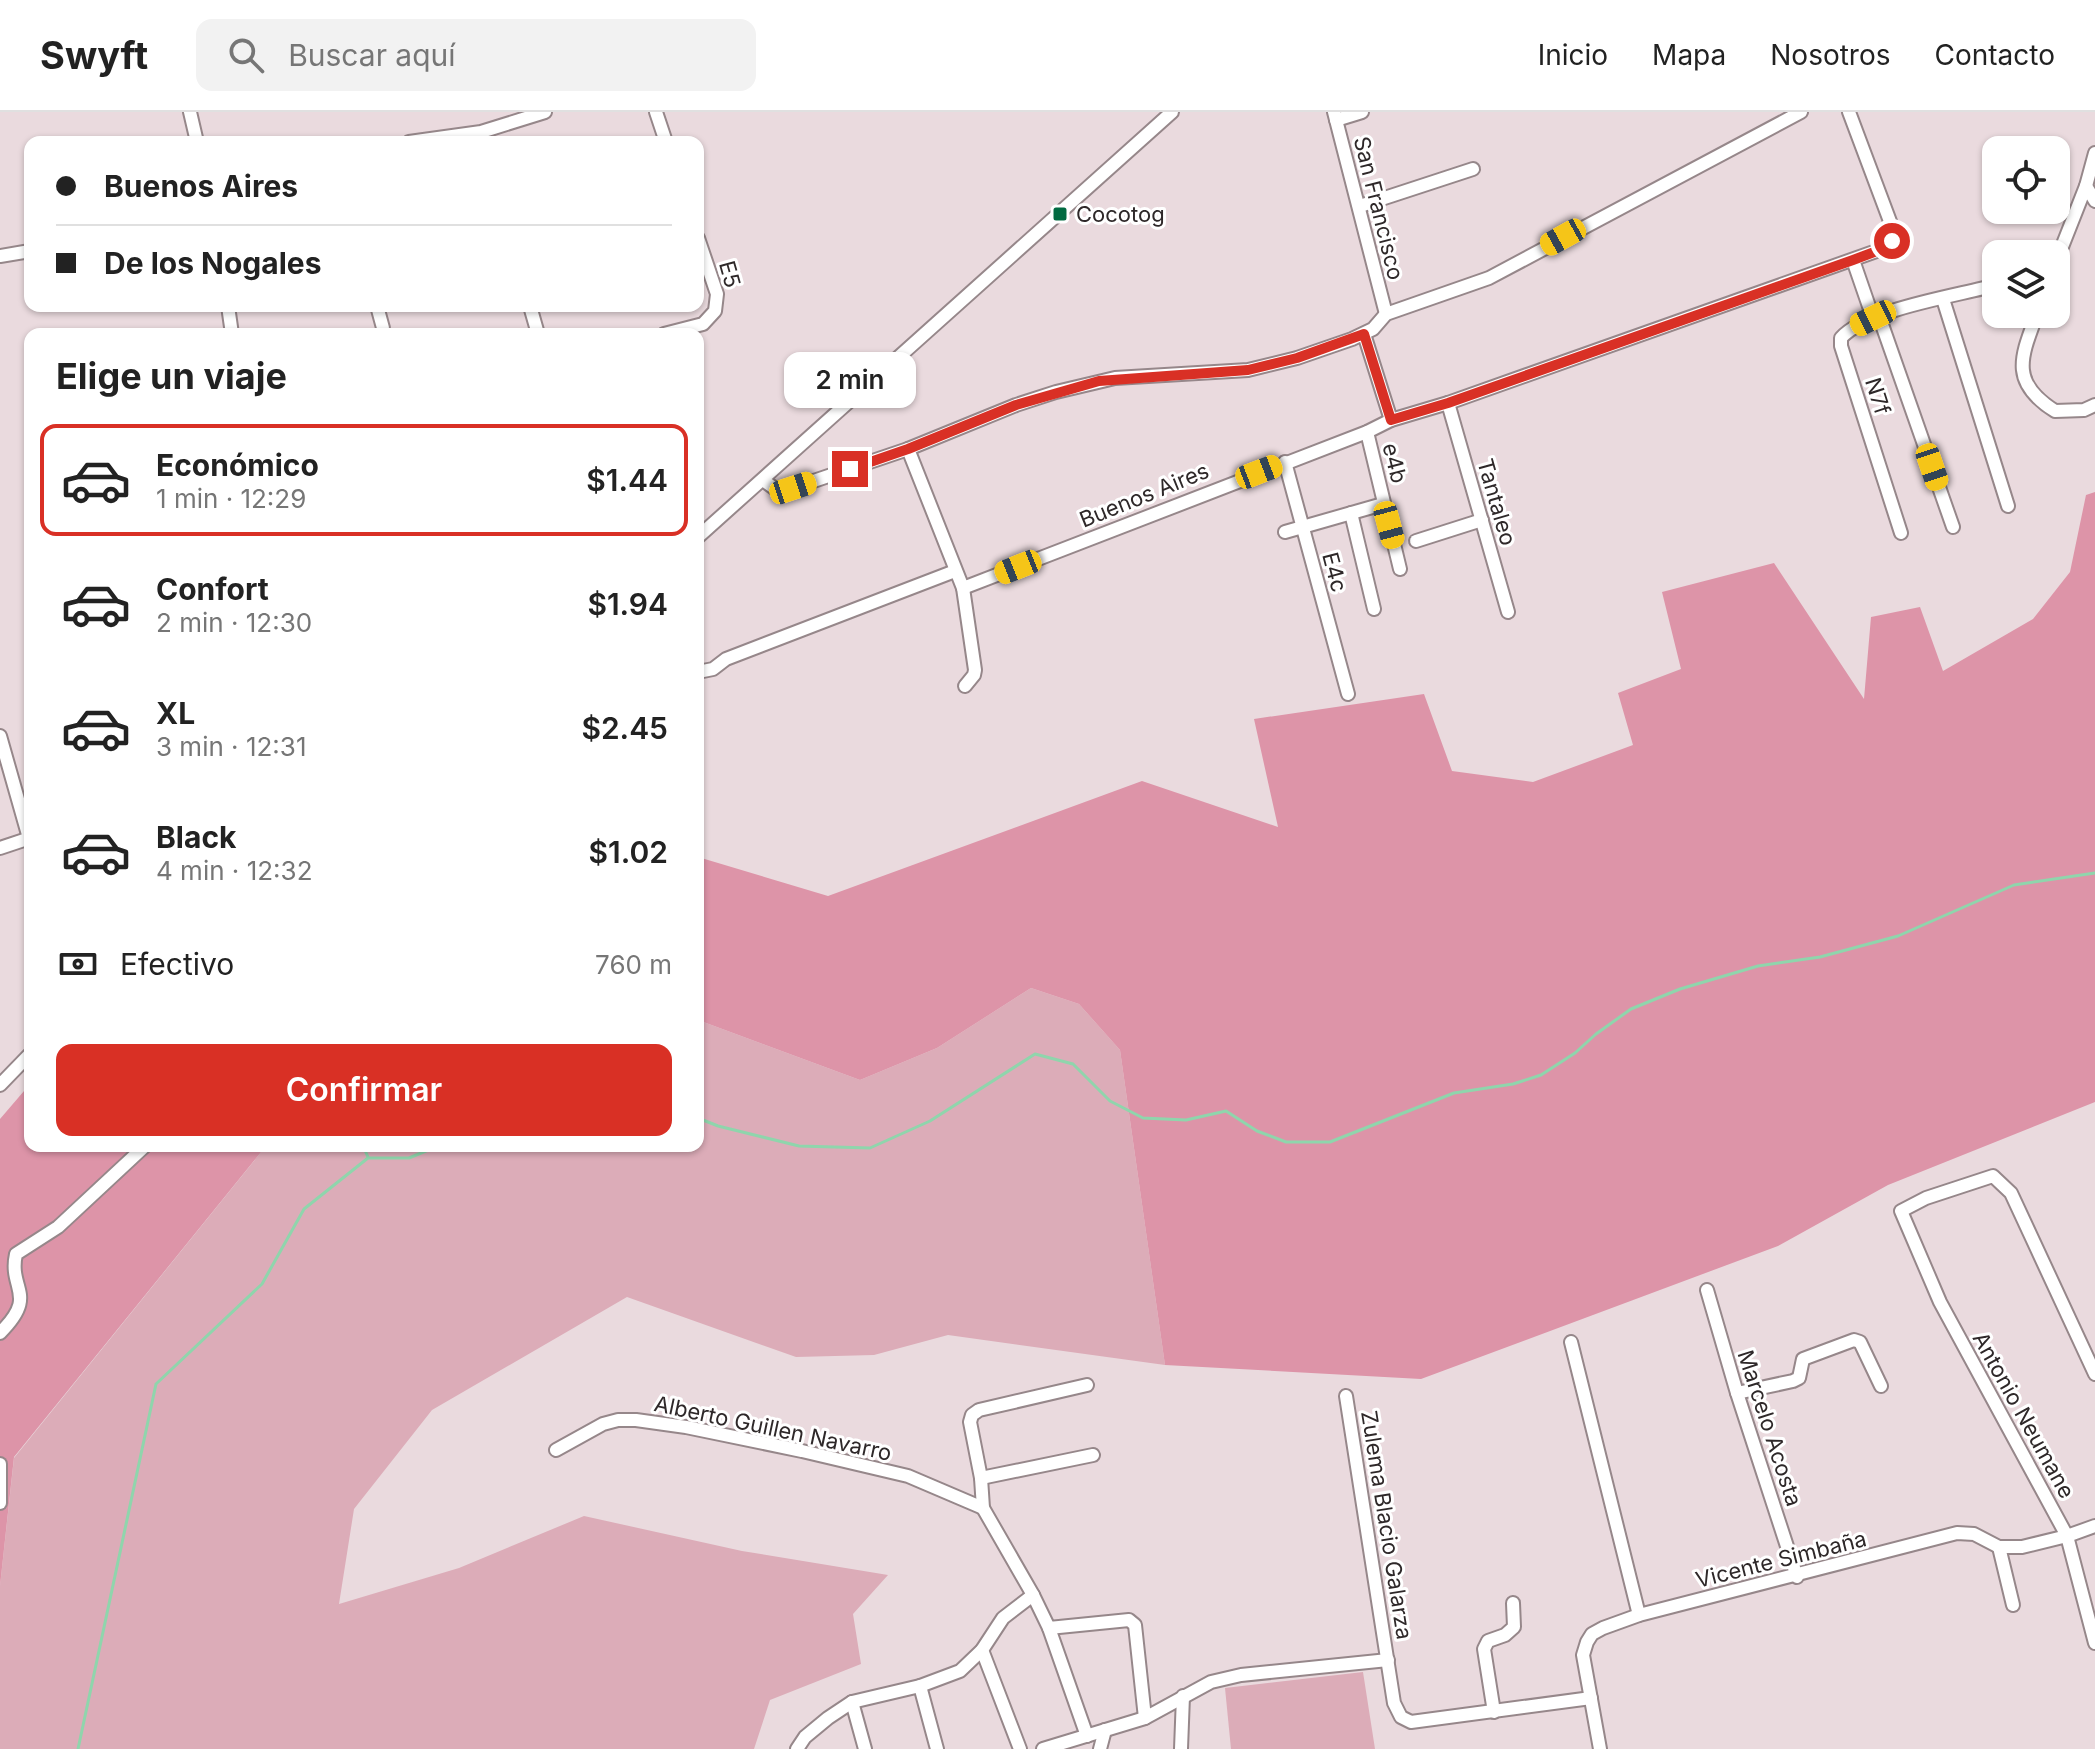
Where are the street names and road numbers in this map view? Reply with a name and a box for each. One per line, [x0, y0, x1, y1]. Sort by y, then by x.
street label: San Francisco [1349, 134, 1409, 282]
street label: E5 [714, 258, 746, 290]
street label: N7f [1860, 374, 1896, 418]
street label: e4b [1377, 440, 1413, 486]
street label: Tantaleo [1472, 456, 1522, 548]
street label: Buenos Aires [1076, 457, 1212, 533]
street label: E4c [1317, 549, 1353, 595]
street label: Antonio Neumane [1968, 1327, 2080, 1503]
street label: Marcelo Acosta [1733, 1347, 1807, 1509]
street label: Alberto Guillen Navarro [652, 1390, 894, 1466]
street label: Zulema Blacio Galarza [1356, 1409, 1418, 1641]
street label: Vicente Simbaña [1693, 1525, 1869, 1593]

